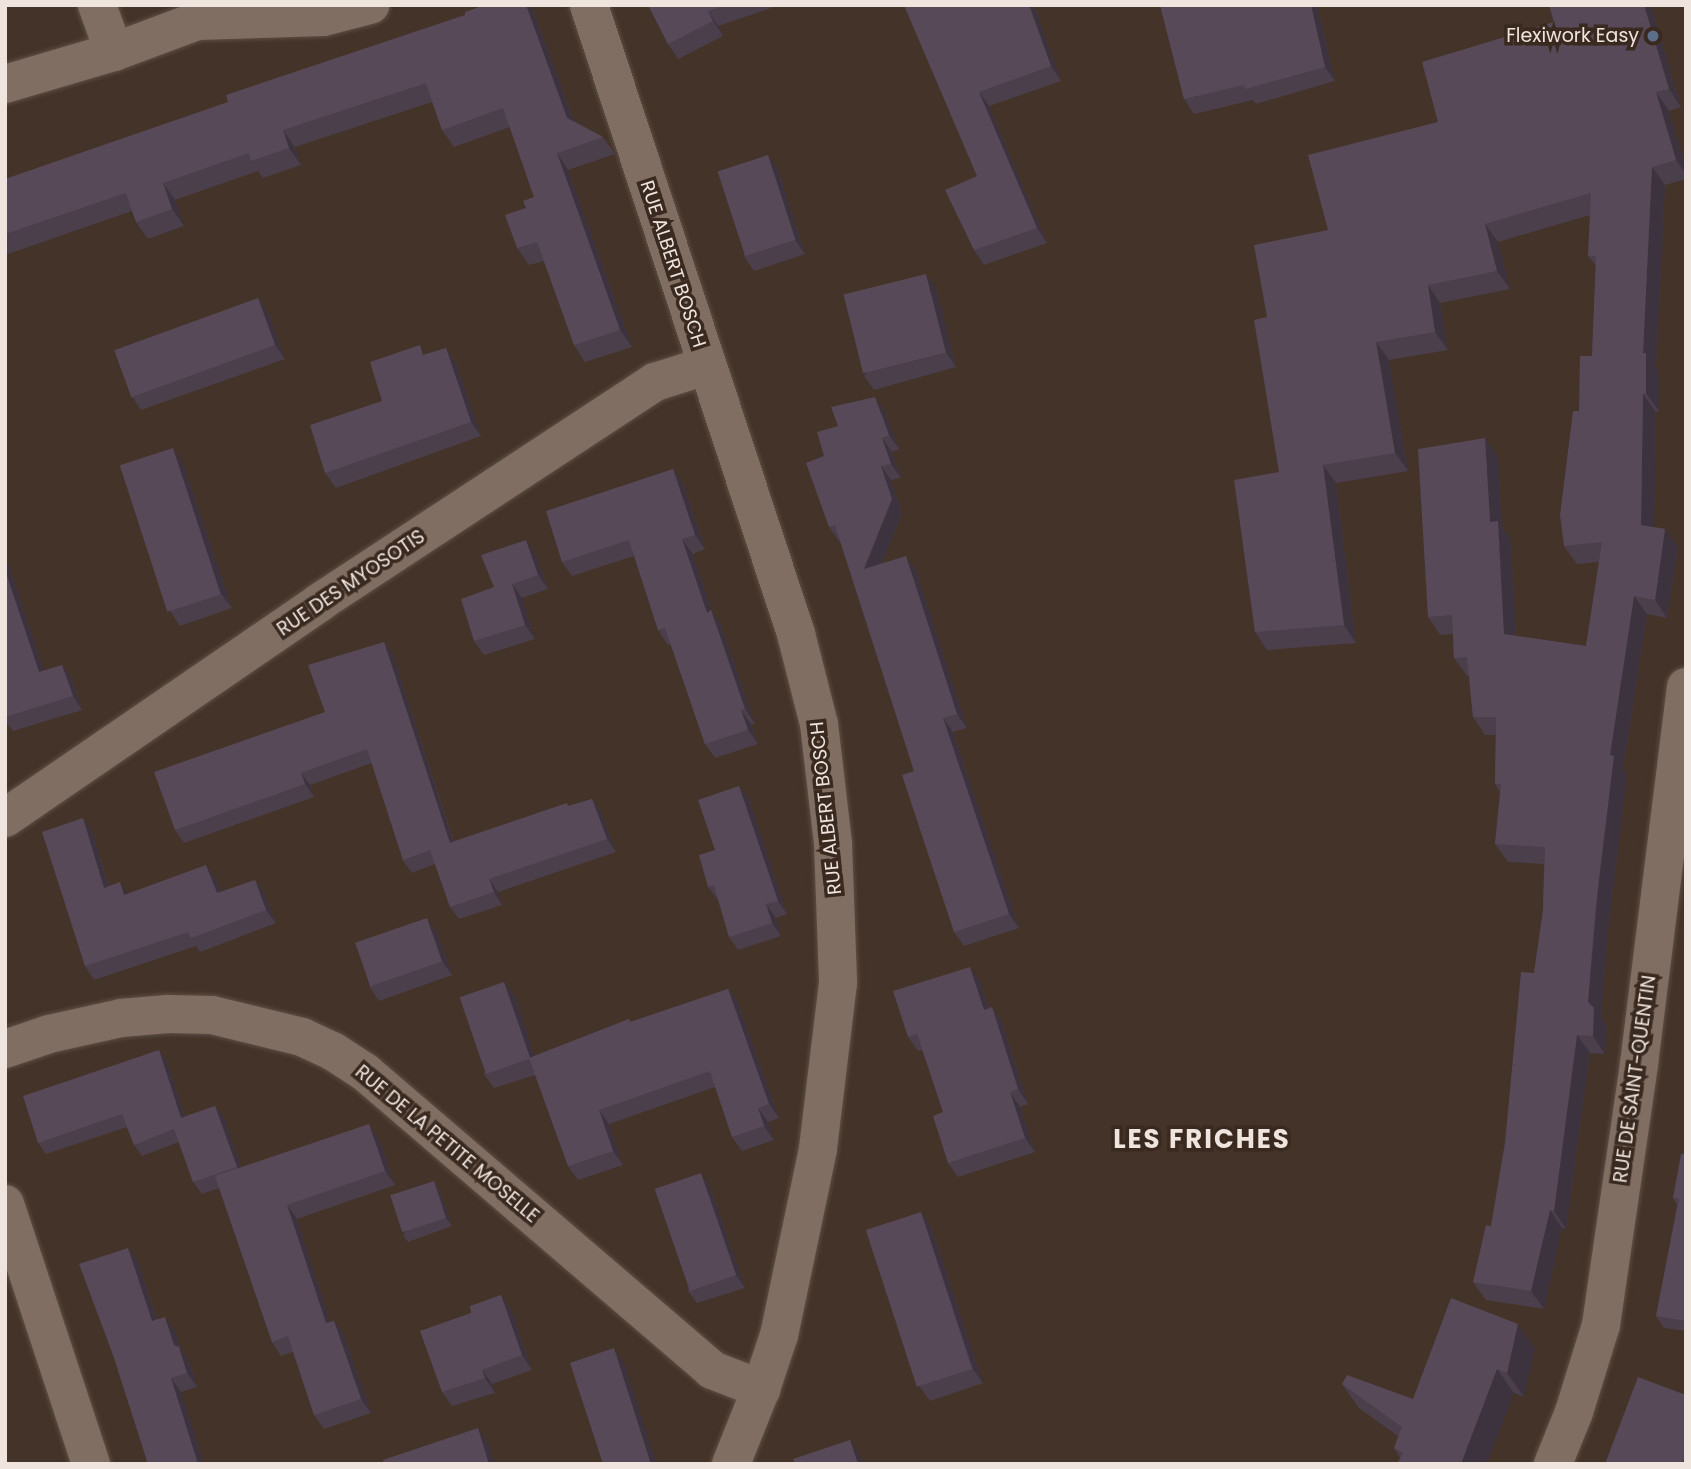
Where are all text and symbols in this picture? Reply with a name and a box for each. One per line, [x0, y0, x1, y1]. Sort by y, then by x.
place label: Flexiwork Easy [1506, 25, 1639, 47]
marker: Flexiwork Easy [1645, 28, 1661, 44]
street label: RUE ALBERT BOSCH [635, 178, 711, 350]
street label: RUE DES MYOSOTIS [273, 525, 429, 641]
street label: RUE ALBERT BOSCH [806, 720, 846, 896]
street label: RUE DE SAINT-QUENTIN [1609, 974, 1661, 1184]
street label: RUE DE LA PETITE MOSELLE [351, 1060, 543, 1228]
district label: LES FRICHES [1115, 1124, 1289, 1156]

